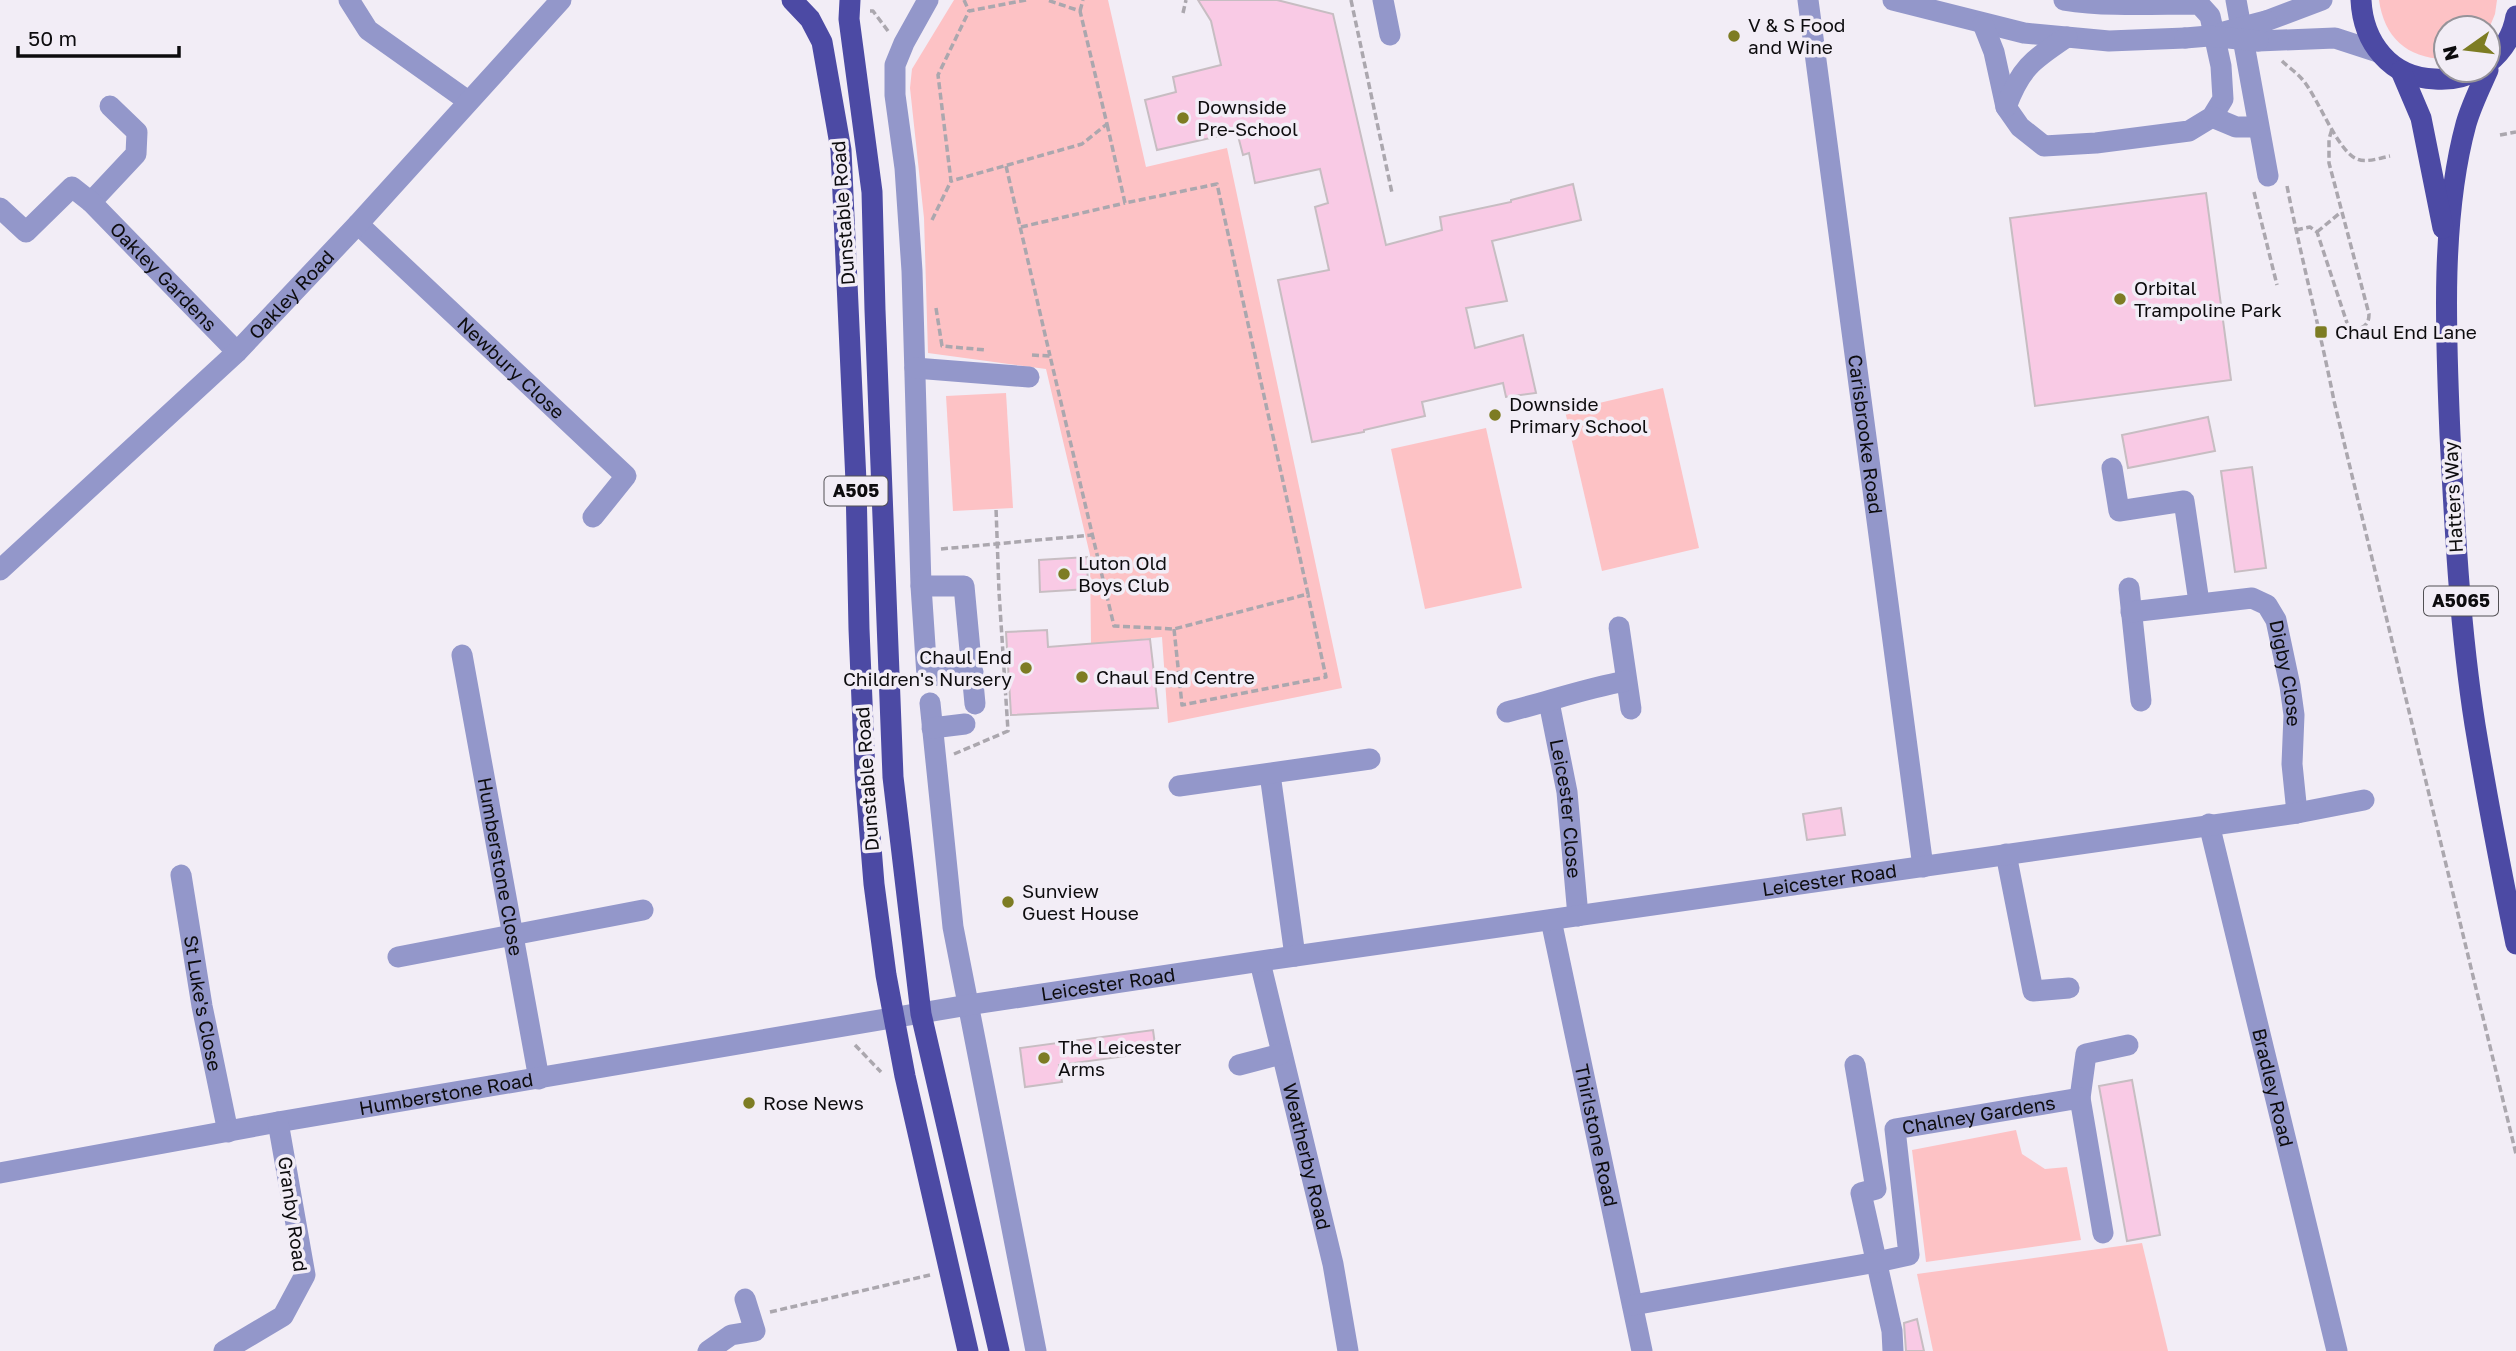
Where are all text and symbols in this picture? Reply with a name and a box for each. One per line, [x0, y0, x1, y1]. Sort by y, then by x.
place label: V & S Food and Wine [1748, 13, 1845, 58]
scale bar [18, 14, 178, 58]
north arrow [2432, 14, 2502, 84]
text: 50 m [28, 25, 77, 51]
marker: V & S Food and Wine [1726, 28, 1742, 44]
text: N [2437, 43, 2463, 63]
place label: Downside Pre-School [1197, 95, 1298, 140]
marker: Downside Pre-School [1175, 110, 1191, 126]
street label: Dunstable Road [826, 140, 859, 286]
street label: Oakley Gardens [106, 217, 222, 336]
street label: Oakley Road [243, 245, 338, 344]
place label: Orbital Trampoline Park [2134, 276, 2282, 321]
marker: Orbital Trampoline Park [2112, 291, 2128, 307]
street label: Newbury Close [453, 312, 570, 423]
place label: Chaul End Lane [2335, 320, 2477, 343]
marker: Chaul End Lane [2313, 324, 2329, 340]
street label: Carisbrooke Road [1844, 353, 1888, 515]
place label: Downside Primary School [1509, 392, 1648, 437]
marker: Downside Primary School [1487, 407, 1503, 423]
street label: Hatters Way [2438, 440, 2467, 553]
road number: A505 [824, 476, 888, 505]
place label: Luton Old Boys Club [1078, 551, 1169, 596]
marker: Luton Old Boys Club [1056, 566, 1072, 582]
road number: A5065 [2424, 586, 2498, 616]
street label: Digby Close [2265, 618, 2306, 727]
place label: Chaul End Children's Nursery [843, 645, 1012, 690]
marker: Chaul End Children's Nursery [1018, 660, 1034, 676]
place label: Chaul End Centre [1096, 665, 1255, 688]
marker: Chaul End Centre [1074, 669, 1090, 685]
street label: Dunstable Road [850, 706, 883, 852]
street label: Leicester Close [1546, 737, 1587, 879]
street label: Humberstone Close [473, 775, 528, 957]
street label: Leicester Road [1761, 858, 1898, 900]
place label: Sunview Guest House [1022, 879, 1139, 924]
marker: Sunview Guest House [1000, 894, 1016, 910]
street label: St Luke's Close [180, 933, 227, 1073]
street label: Leicester Road [1039, 962, 1177, 1005]
street label: Bradley Road [2248, 1026, 2299, 1149]
place label: The Leicester Arms [1058, 1035, 1182, 1080]
marker: The Leicester Arms [1036, 1050, 1052, 1066]
street label: Thirlstone Road [1571, 1062, 1623, 1209]
street label: Humberstone Road [357, 1067, 535, 1119]
street label: Weatherby Road [1279, 1081, 1336, 1232]
street label: Chalney Gardens [1900, 1090, 2057, 1139]
place label: Rose News [763, 1091, 864, 1114]
marker: Rose News [741, 1095, 757, 1111]
street label: Granby Road [274, 1155, 313, 1273]

